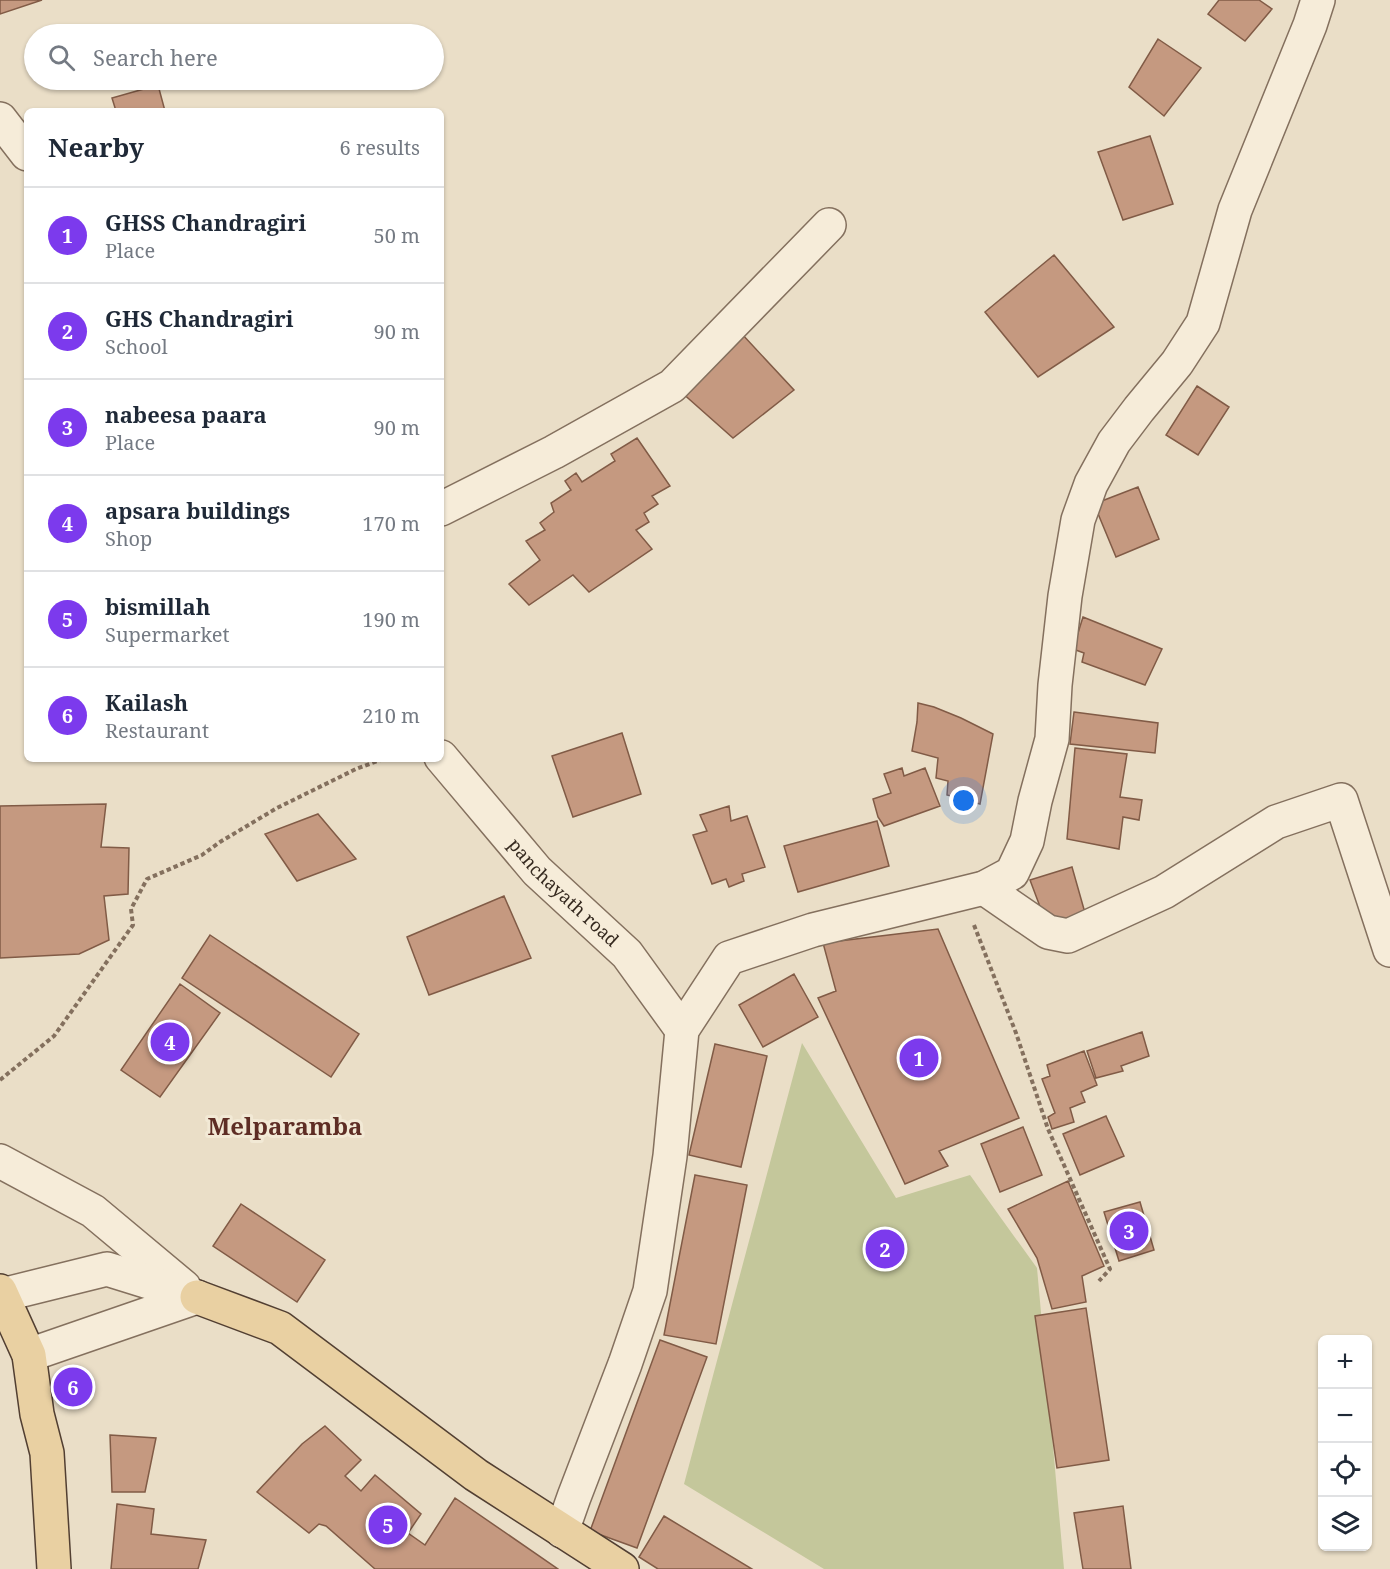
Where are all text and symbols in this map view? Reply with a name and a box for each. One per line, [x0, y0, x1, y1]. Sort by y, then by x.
search box [24, 24, 444, 90]
icon: search [45, 41, 78, 74]
text: Search here [93, 42, 218, 72]
text: Nearby [48, 129, 144, 165]
text: 6 results [340, 134, 420, 161]
text: GHSS Chandragiri [105, 207, 306, 237]
text: 1 [62, 222, 73, 249]
text: 50 m [374, 222, 420, 249]
text: Place [105, 237, 155, 264]
text: GHS Chandragiri [105, 303, 294, 333]
text: 2 [62, 318, 73, 345]
text: 90 m [374, 318, 420, 345]
text: School [105, 333, 168, 360]
text: nabeesa paara [105, 399, 267, 429]
text: 3 [62, 414, 73, 441]
text: 90 m [374, 414, 420, 441]
text: Place [105, 429, 155, 456]
text: apsara buildings [105, 495, 290, 525]
text: 4 [62, 510, 73, 537]
text: 170 m [362, 510, 420, 537]
text: Shop [105, 525, 152, 552]
text: bismillah [105, 591, 210, 621]
text: 5 [62, 606, 73, 633]
text: 190 m [362, 606, 420, 633]
text: Supermarket [105, 621, 230, 648]
text: Kailash [105, 687, 188, 717]
text: 6 [62, 702, 73, 729]
text: 210 m [362, 702, 420, 729]
text: Restaurant [105, 717, 209, 744]
your location [949, 786, 978, 815]
street label: panchayath road [504, 833, 624, 952]
pin: 4 [150, 1020, 190, 1064]
pin: 1 [900, 1036, 938, 1080]
district label: Melparamba [207, 1109, 363, 1142]
pin: 3 [1110, 1208, 1148, 1254]
pin: 2 [866, 1226, 904, 1272]
map controls [1318, 1335, 1372, 1551]
button: + [1318, 1335, 1372, 1389]
pin: 6 [54, 1364, 92, 1410]
button: − [1318, 1389, 1372, 1443]
button: locate [1318, 1443, 1372, 1497]
button: layers [1318, 1497, 1372, 1551]
pin: 5 [368, 1502, 408, 1547]

